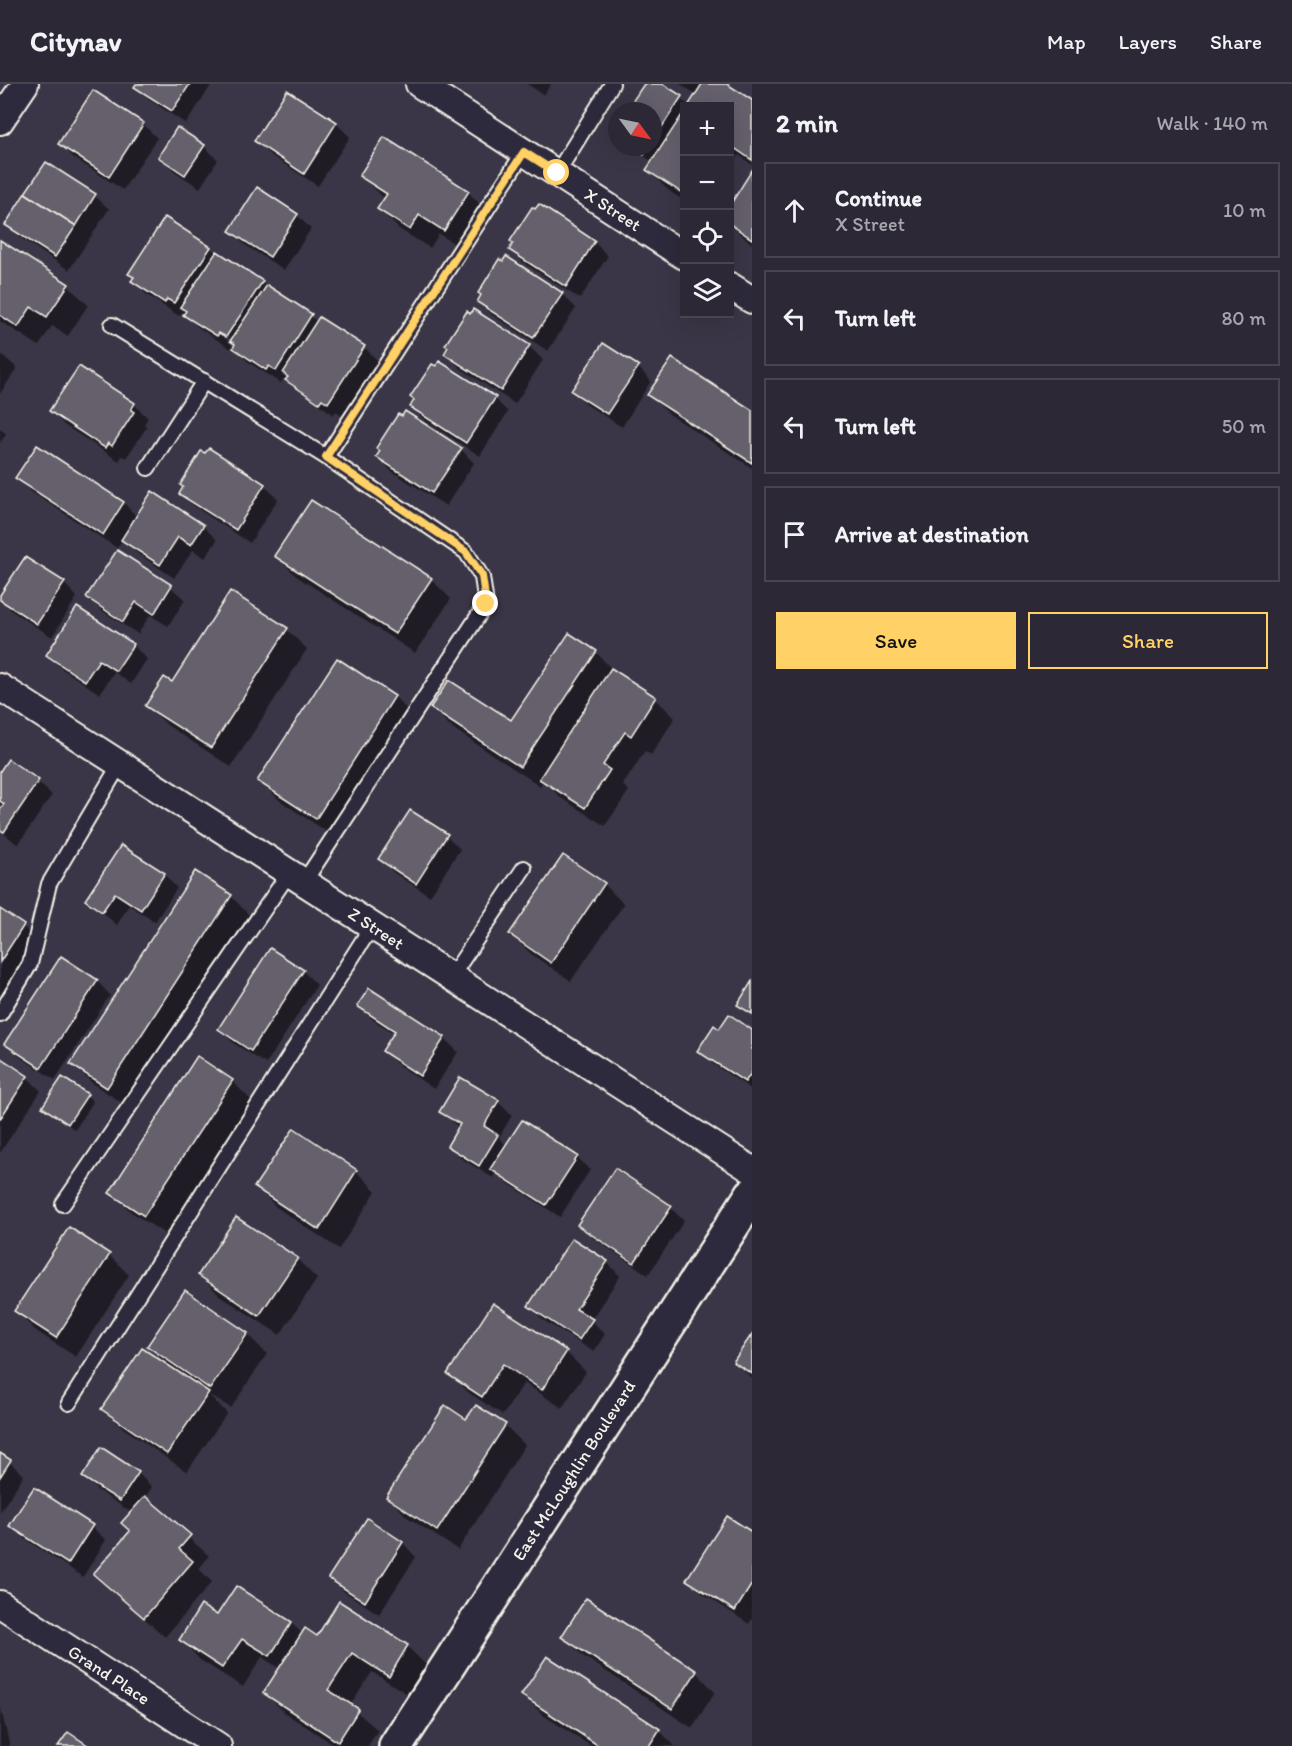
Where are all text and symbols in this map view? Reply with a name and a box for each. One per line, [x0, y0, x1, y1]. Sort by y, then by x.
text: Citynav [30, 24, 121, 58]
text: Map [1047, 29, 1086, 54]
text: Layers [1119, 29, 1177, 54]
text: Share [1210, 29, 1262, 54]
north arrow [608, 102, 662, 156]
map controls [680, 102, 734, 318]
button: + [680, 102, 734, 156]
text: 2 min [776, 107, 838, 139]
text: Walk · 140 m [1157, 111, 1268, 135]
button: − [680, 156, 734, 210]
route start [543, 159, 569, 185]
street label: X Street [580, 183, 645, 236]
text: Continue [835, 185, 922, 212]
icon: ahead [778, 194, 811, 227]
text: 10 m [1223, 198, 1266, 222]
button: locate [680, 210, 734, 264]
text: X Street [835, 212, 905, 236]
button: layers [680, 264, 734, 318]
icon: left [778, 302, 811, 335]
text: Turn left [835, 305, 916, 332]
text: 80 m [1221, 306, 1266, 330]
icon: left [778, 410, 811, 443]
text: Turn left [835, 413, 916, 440]
text: 50 m [1222, 414, 1266, 438]
icon: arrive [778, 518, 811, 551]
text: Arrive at destination [835, 521, 1029, 548]
route end [472, 590, 498, 616]
button: Save [776, 612, 1016, 669]
button: Share [1028, 612, 1268, 669]
street label: Z Street [344, 903, 408, 955]
street label: East McLoughlin Boulevard [508, 1376, 640, 1565]
street label: Grand Place [64, 1640, 154, 1710]

